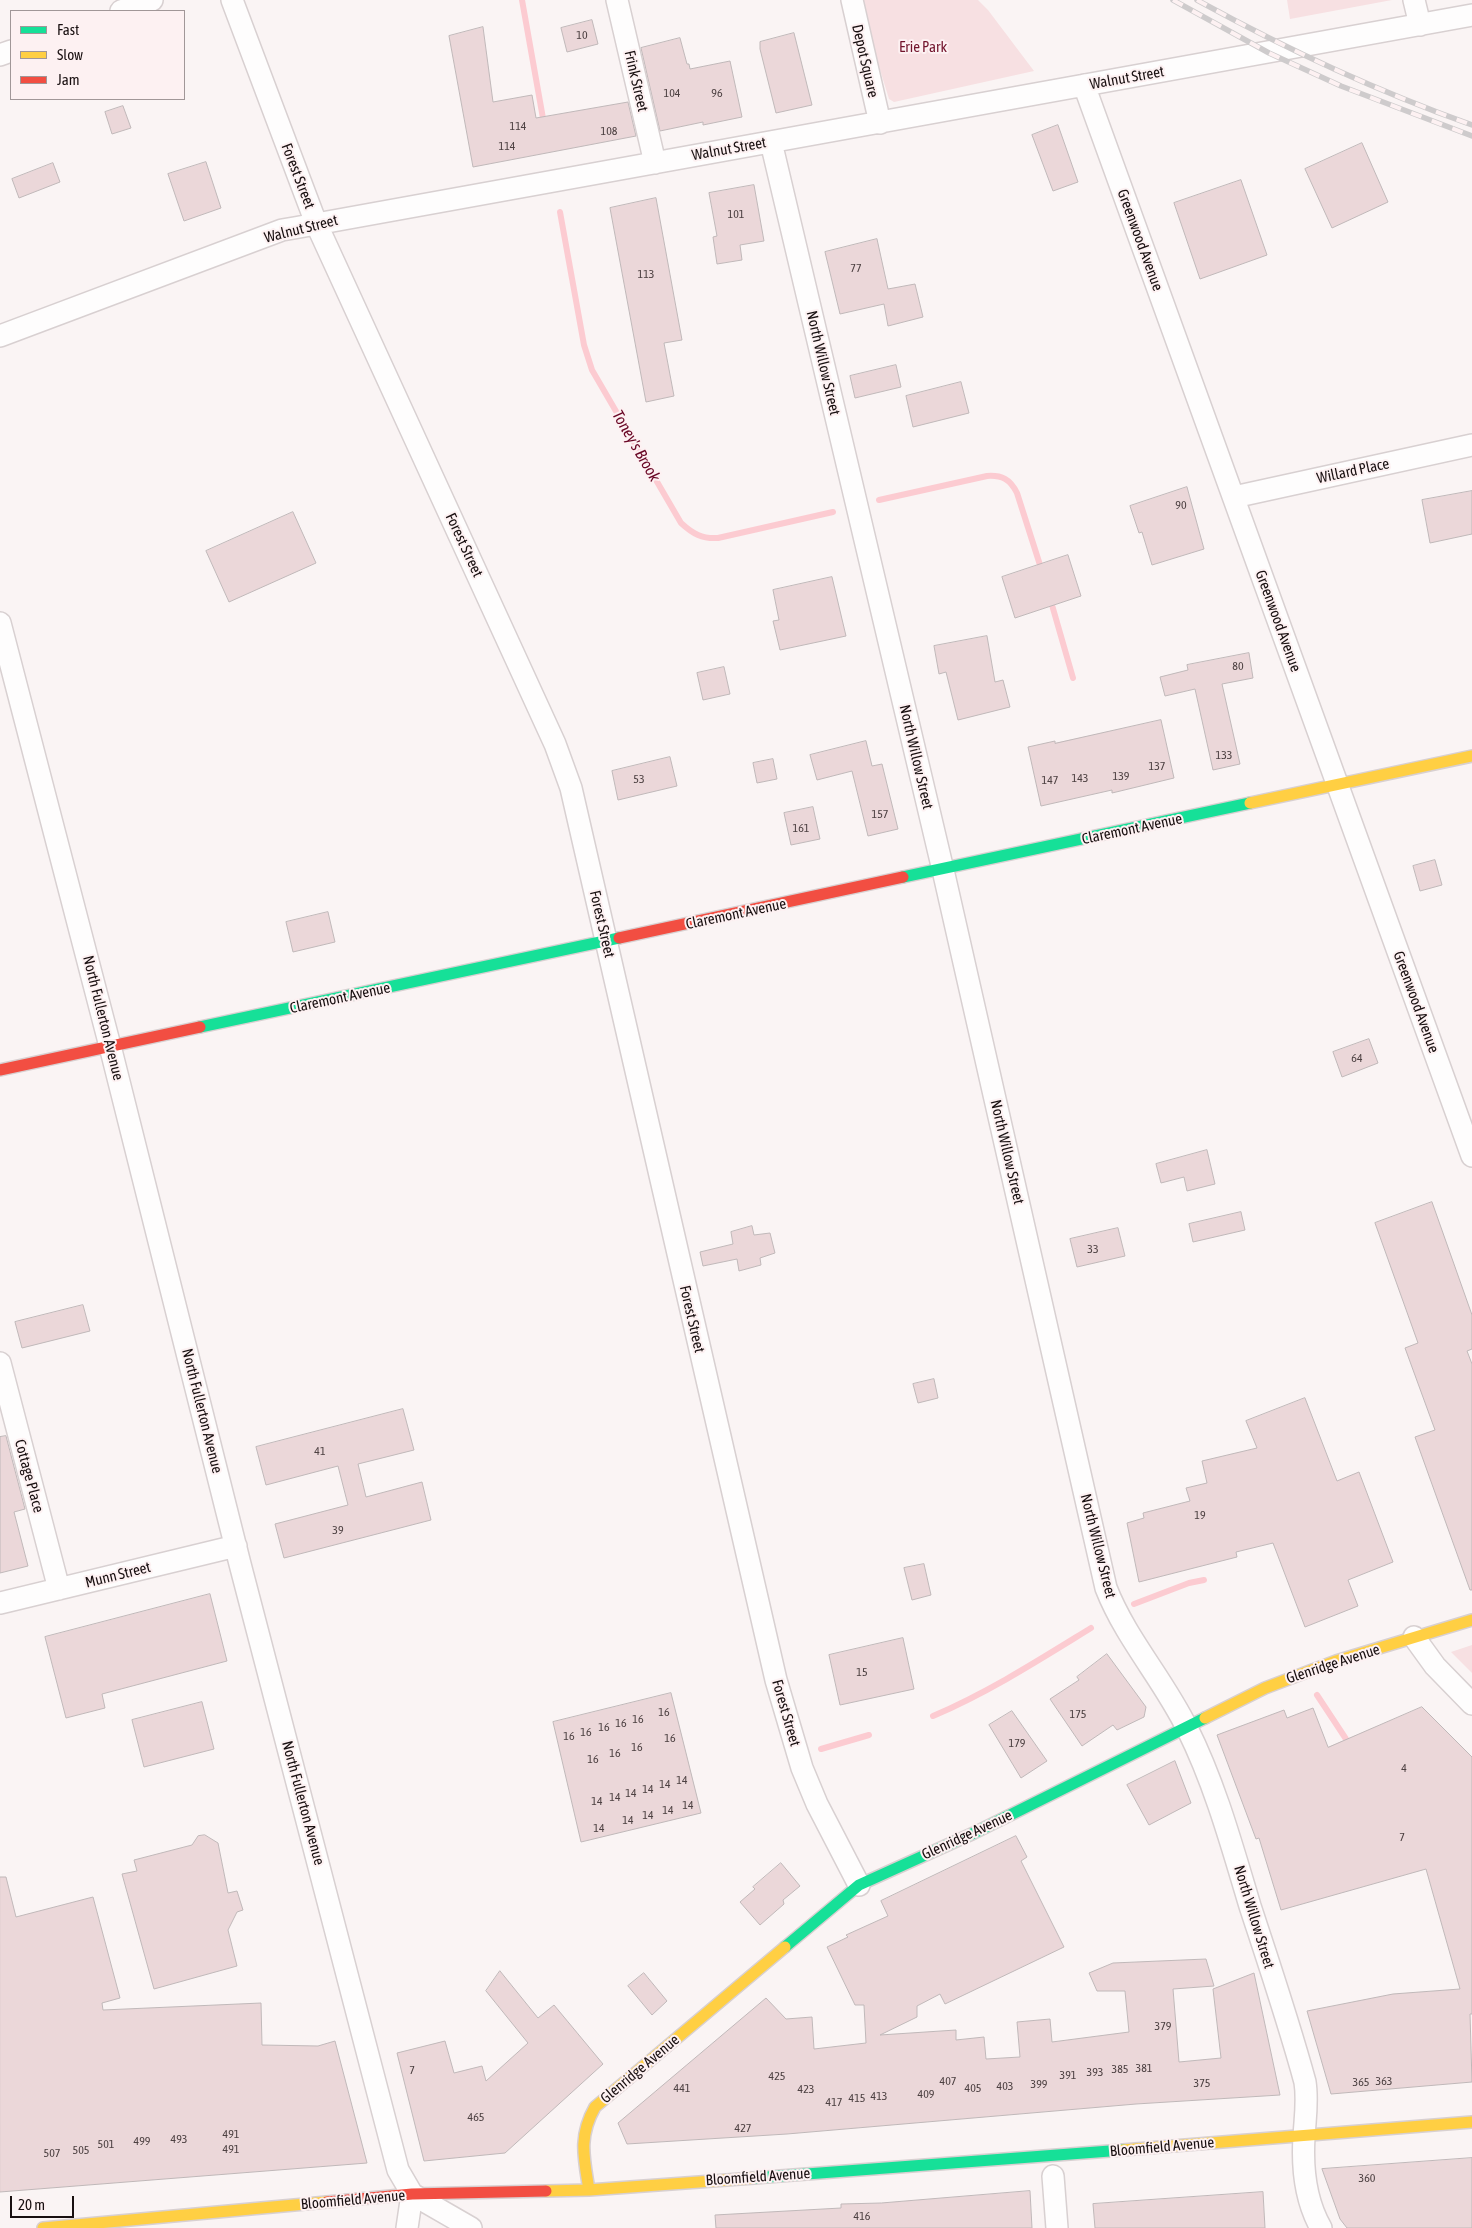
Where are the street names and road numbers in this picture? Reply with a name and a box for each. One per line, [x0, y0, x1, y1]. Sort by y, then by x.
street label: Depot Square [848, 23, 882, 99]
street label: Frink Street [620, 49, 652, 113]
street label: Walnut Street [1088, 63, 1166, 93]
street label: Walnut Street [690, 134, 768, 164]
street label: Forest Street [277, 141, 319, 211]
street label: Greenwood Avenue [1113, 187, 1167, 293]
street label: Walnut Street [262, 211, 340, 247]
street label: North Willow Street [802, 309, 844, 417]
street label: Willard Place [1315, 455, 1391, 487]
street label: Forest Street [441, 510, 487, 580]
street label: Greenwood Avenue [1251, 568, 1305, 674]
street label: North Willow Street [895, 703, 937, 811]
street label: Claremont Avenue [1080, 810, 1184, 848]
street label: Forest Street [586, 889, 618, 959]
street label: Claremont Avenue [684, 895, 788, 933]
street label: Greenwood Avenue [1389, 949, 1443, 1055]
street label: North Fullerton Avenue [79, 954, 127, 1082]
street label: Claremont Avenue [288, 979, 392, 1017]
street label: North Willow Street [986, 1098, 1028, 1206]
street label: Forest Street [676, 1284, 708, 1354]
street label: North Fullerton Avenue [178, 1347, 226, 1475]
street label: Cottage Place [11, 1437, 47, 1515]
street label: North Willow Street [1076, 1492, 1120, 1600]
street label: Munn Street [83, 1558, 153, 1592]
street label: Glenridge Avenue [1284, 1640, 1382, 1688]
street label: Forest Street [768, 1678, 804, 1748]
street label: North Fullerton Avenue [278, 1739, 328, 1867]
street label: Glenridge Avenue [919, 1806, 1015, 1864]
street label: North Willow Street [1230, 1863, 1278, 1971]
street label: Glenridge Avenue [597, 2031, 683, 2107]
street label: Bloomfield Avenue [1109, 2133, 1215, 2161]
street label: Bloomfield Avenue [705, 2164, 811, 2190]
street label: Bloomfield Avenue [300, 2186, 406, 2214]

